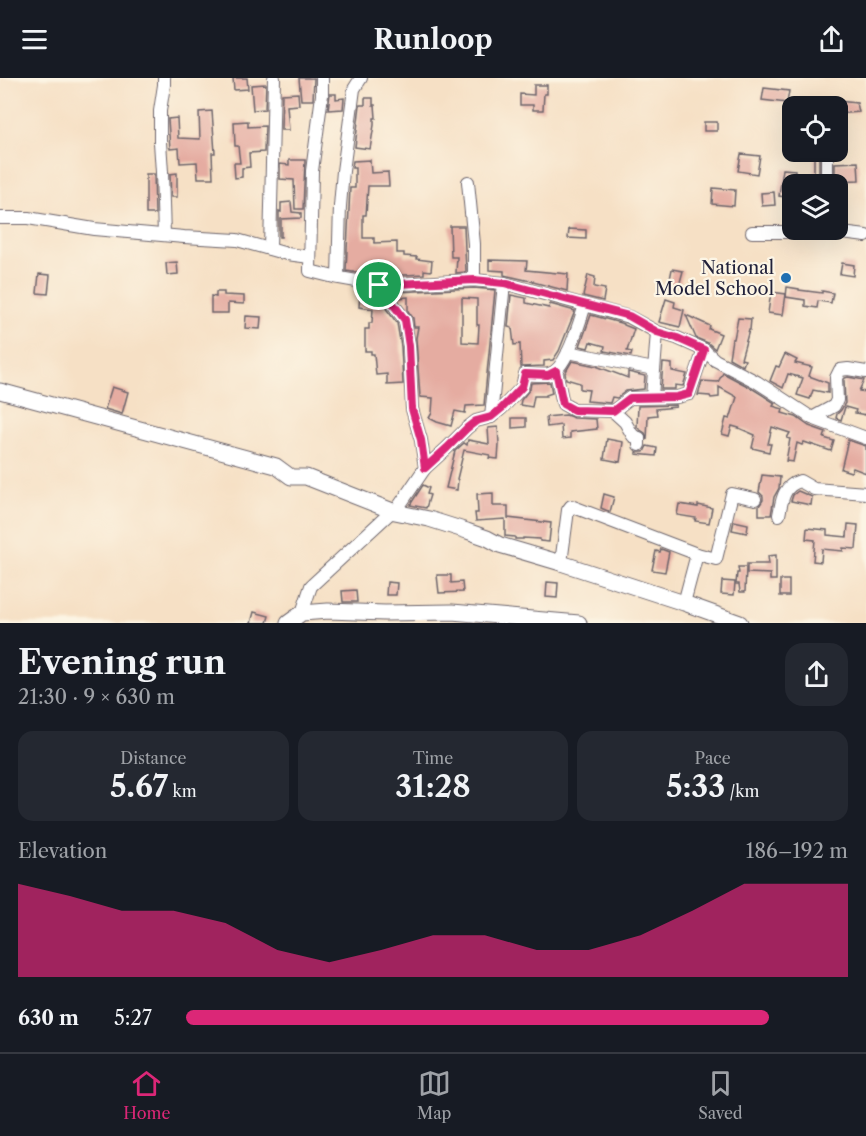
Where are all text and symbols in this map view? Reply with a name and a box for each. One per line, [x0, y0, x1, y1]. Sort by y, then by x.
icon: menu [18, 23, 51, 56]
text: Runloop [373, 23, 493, 56]
icon: share [815, 23, 848, 56]
map controls [782, 96, 848, 240]
button: locate [782, 96, 848, 162]
button: layers [782, 174, 848, 240]
place label: National Model School [655, 257, 774, 300]
pin [353, 259, 404, 310]
icon: arrive [362, 268, 395, 301]
marker: National Model School [779, 271, 793, 285]
text: Evening run [18, 642, 226, 683]
button: share [785, 643, 848, 706]
text: 21:30 · 9 × 630 m [18, 685, 175, 709]
text: Distance [120, 748, 186, 768]
text: Time [413, 748, 453, 768]
text: Pace [695, 748, 731, 768]
text: 5.67 [110, 768, 168, 805]
text: 31:28 [395, 768, 471, 805]
text: 5:33 [666, 768, 725, 805]
text: km [168, 781, 197, 801]
text: /km [725, 781, 759, 801]
text: Elevation [18, 839, 107, 863]
text: 186–192 m [746, 839, 848, 863]
text: 630 m [18, 1006, 79, 1030]
text: 5:27 [114, 1006, 152, 1030]
tab: Home [123, 1067, 170, 1123]
tab: Map [417, 1067, 451, 1123]
tab: Saved [698, 1067, 743, 1123]

